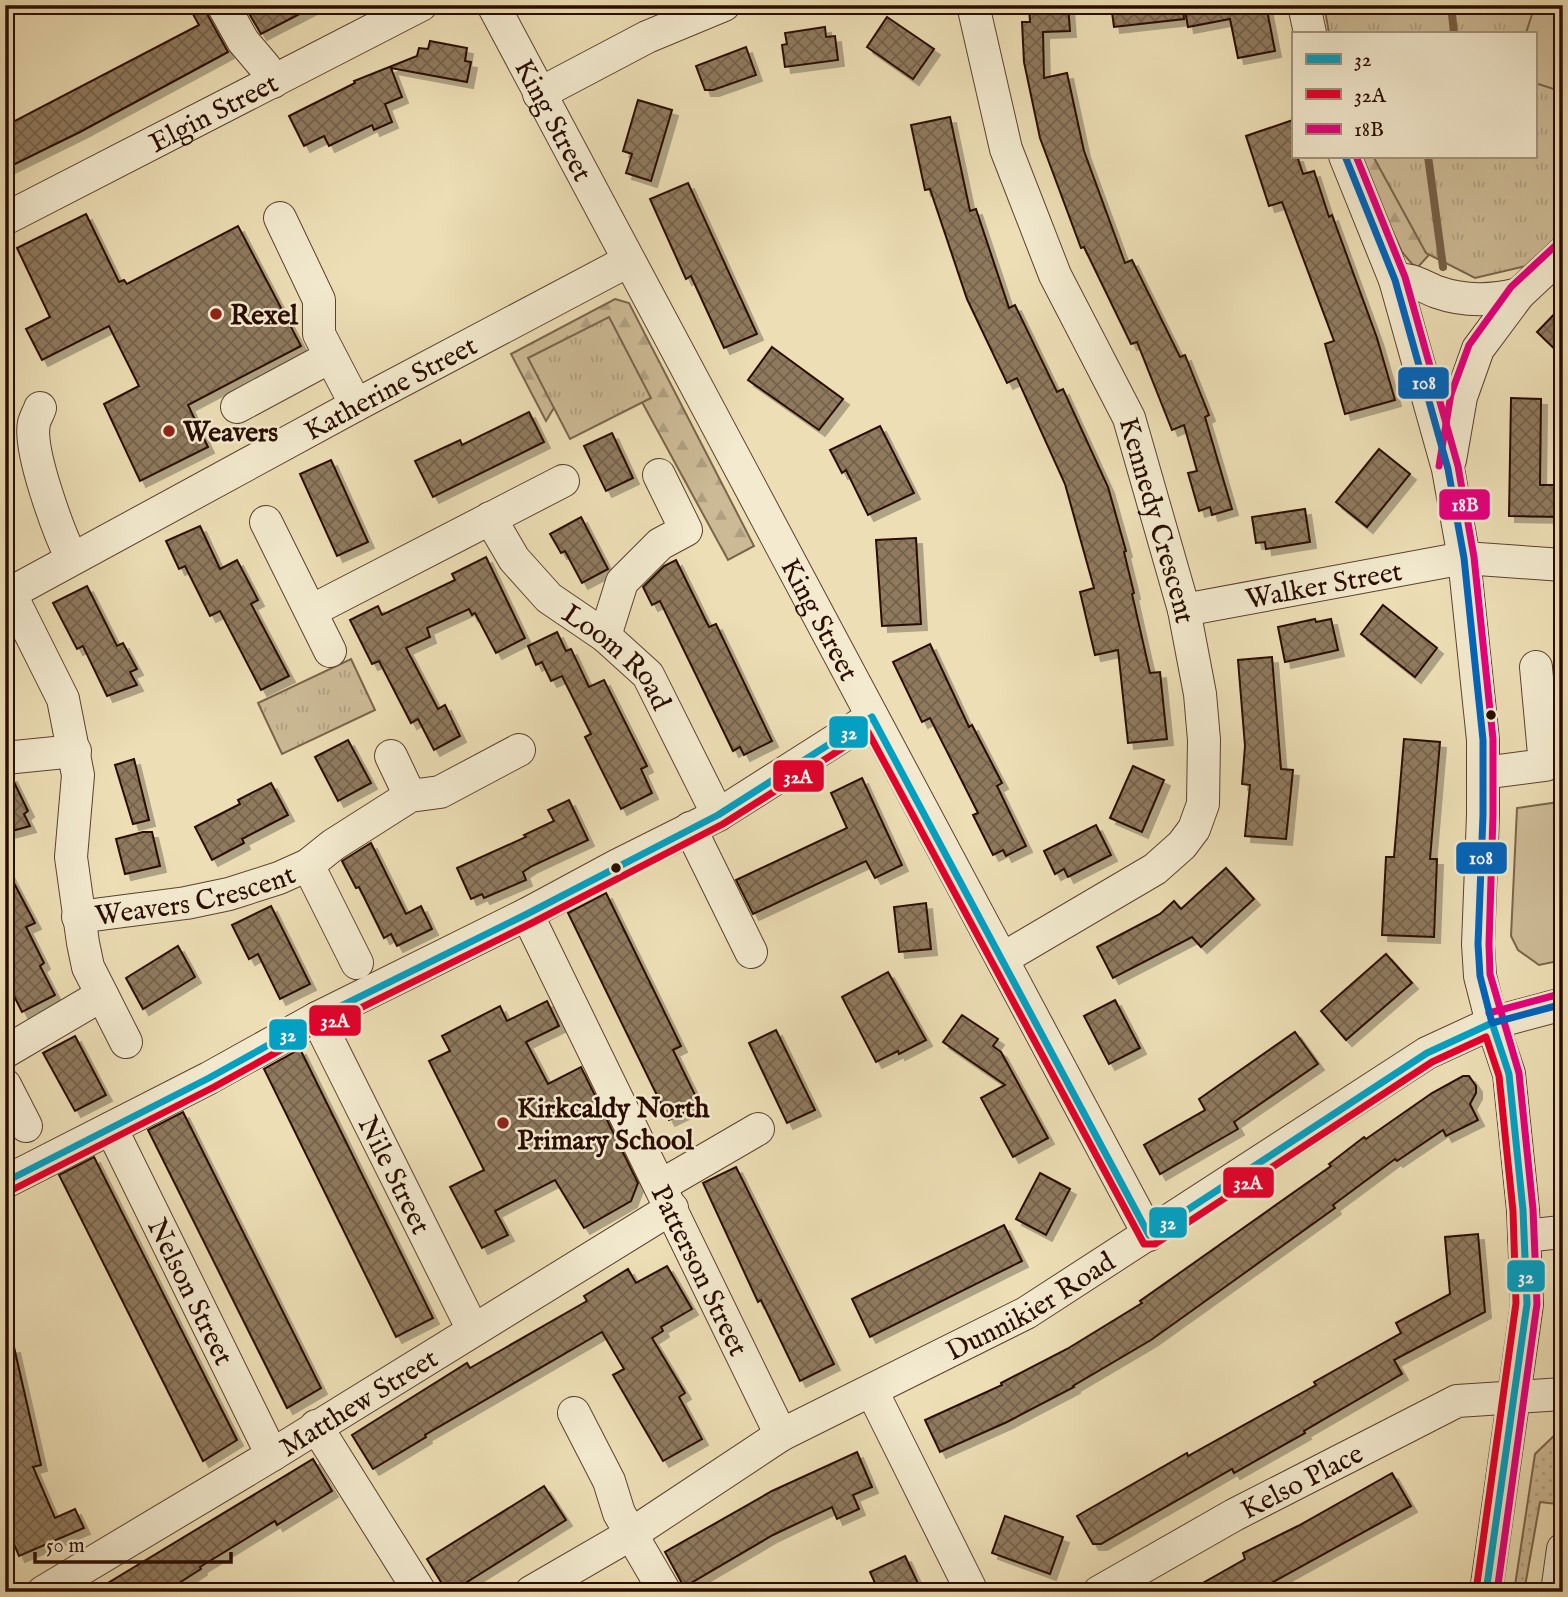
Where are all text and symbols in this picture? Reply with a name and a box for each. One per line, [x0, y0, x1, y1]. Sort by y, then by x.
legend [1292, 32, 1536, 158]
text: 32 [1354, 47, 1372, 74]
street label: King Street [505, 54, 599, 188]
street label: Elgin Street [144, 66, 285, 162]
text: 32A [1354, 83, 1387, 110]
text: 18B [1354, 117, 1384, 144]
place label: Rexel [230, 299, 299, 334]
marker: Rexel [208, 306, 224, 322]
street label: Katherine Street [299, 329, 484, 450]
line badge: 108 [1397, 366, 1450, 400]
text: 108 [1412, 372, 1436, 396]
street label: Kennedy Crescent [1110, 414, 1201, 627]
place label: Weavers [182, 416, 278, 451]
marker: Weavers [161, 423, 177, 439]
line badge: 18B [1438, 488, 1491, 521]
text: 18B [1451, 494, 1479, 518]
street label: King Street [771, 553, 865, 688]
street label: Walker Street [1243, 555, 1406, 618]
street label: Loom Road [555, 597, 678, 716]
unlabelled marker [1484, 708, 1498, 722]
line badge: 32 [828, 715, 869, 749]
text: 32 [841, 722, 857, 746]
line badge: 32A [772, 759, 825, 793]
text: 32A [784, 766, 814, 790]
line badge: 108 [1455, 841, 1508, 875]
text: 108 [1469, 847, 1493, 871]
street label: Weavers Crescent [93, 858, 302, 935]
unlabelled marker [609, 861, 623, 875]
line badge: 32A [308, 1004, 362, 1037]
text: 32A [321, 1010, 351, 1034]
line badge: 32 [268, 1018, 308, 1051]
text: 32 [280, 1024, 296, 1048]
place label: Kirkcaldy North Primary School [517, 1092, 711, 1159]
street label: Nile Street [349, 1111, 437, 1241]
marker: Kirkcaldy North Primary School [495, 1115, 511, 1131]
line badge: 32A [1222, 1166, 1275, 1199]
text: 32A [1234, 1172, 1264, 1196]
street label: Patterson Street [642, 1180, 755, 1363]
line badge: 32 [1148, 1206, 1188, 1239]
text: 32 [1160, 1212, 1176, 1236]
street label: Nelson Street [138, 1213, 240, 1372]
street label: Dunnikier Road [941, 1245, 1122, 1370]
line badge: 32 [1506, 1259, 1546, 1293]
text: 32 [1518, 1266, 1534, 1290]
street label: Matthew Street [274, 1342, 445, 1466]
street label: Kelso Place [1235, 1437, 1370, 1529]
scale bar [35, 1520, 231, 1564]
text: 50 m [46, 1533, 85, 1560]

